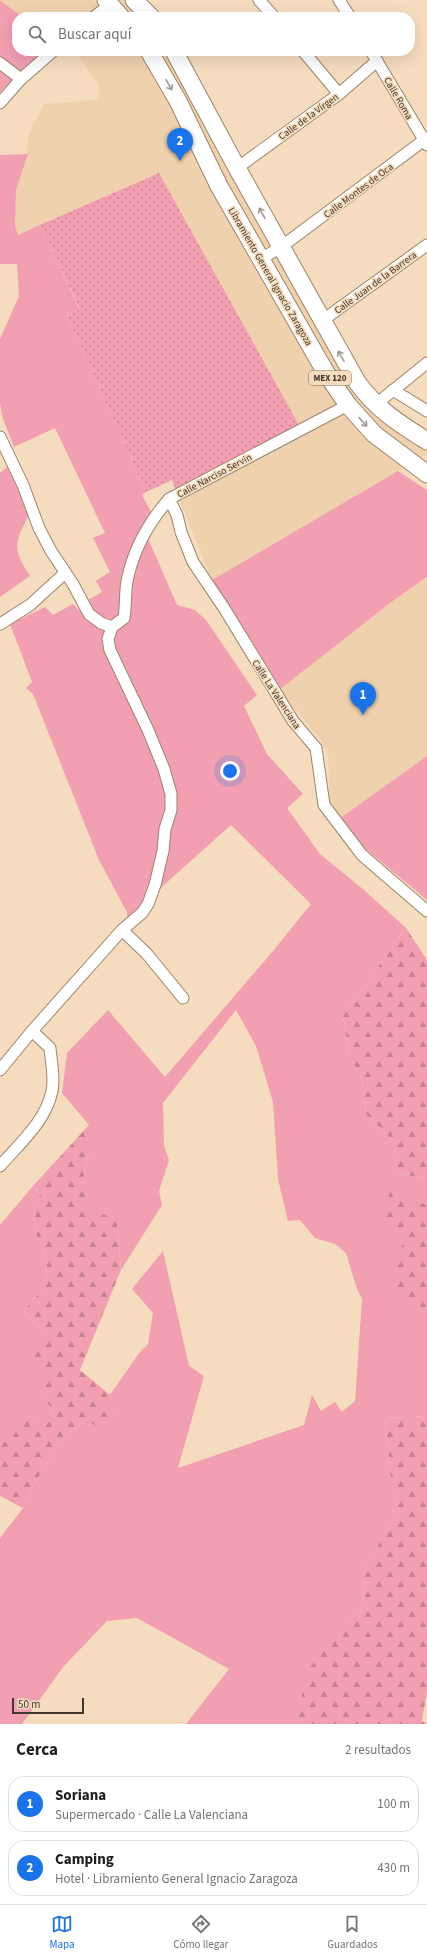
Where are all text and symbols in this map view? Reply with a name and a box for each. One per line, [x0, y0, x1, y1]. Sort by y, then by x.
search box [12, 12, 415, 56]
icon: search [26, 23, 48, 45]
text: Buscar aquí [58, 24, 131, 45]
street label: Calle Roma [380, 75, 416, 122]
one-way arrow [165, 79, 173, 91]
street label: Calle de la Vírgen [276, 90, 342, 143]
pin: 2 [167, 128, 193, 161]
street label: Calle Montes de Oca [321, 160, 396, 222]
street label: Libramiento General Ignacio Zaragoza [225, 205, 316, 348]
one-way arrow [258, 207, 266, 219]
street label: Calle Juan de la Barrera [332, 248, 420, 317]
one-way arrow [336, 350, 344, 362]
road number: MEX 120 [309, 371, 351, 385]
one-way arrow [359, 417, 368, 427]
street label: Calle Narciso Servin [175, 450, 254, 502]
street label: Calle La Valenciana [248, 657, 304, 732]
pin: 1 [350, 682, 376, 715]
your location [220, 761, 240, 781]
scale bar [12, 1696, 84, 1715]
text: 50 m [18, 1697, 40, 1712]
text: Cerca [16, 1738, 58, 1762]
text: 2 resultados [345, 1741, 411, 1759]
text: Soriana [55, 1785, 106, 1806]
text: 1 [27, 1795, 33, 1813]
text: 100 m [377, 1795, 410, 1813]
text: Supermercado · Calle La Valenciana [55, 1806, 248, 1824]
text: Camping [55, 1849, 114, 1870]
text: 2 [27, 1859, 33, 1877]
text: 430 m [377, 1859, 410, 1877]
text: Hotel · Libramiento General Ignacio Zaragoza [55, 1870, 298, 1888]
tab: Mapa [49, 1913, 74, 1952]
tab: Cómo llegar [173, 1913, 228, 1952]
tab: Guardados [327, 1913, 378, 1952]

